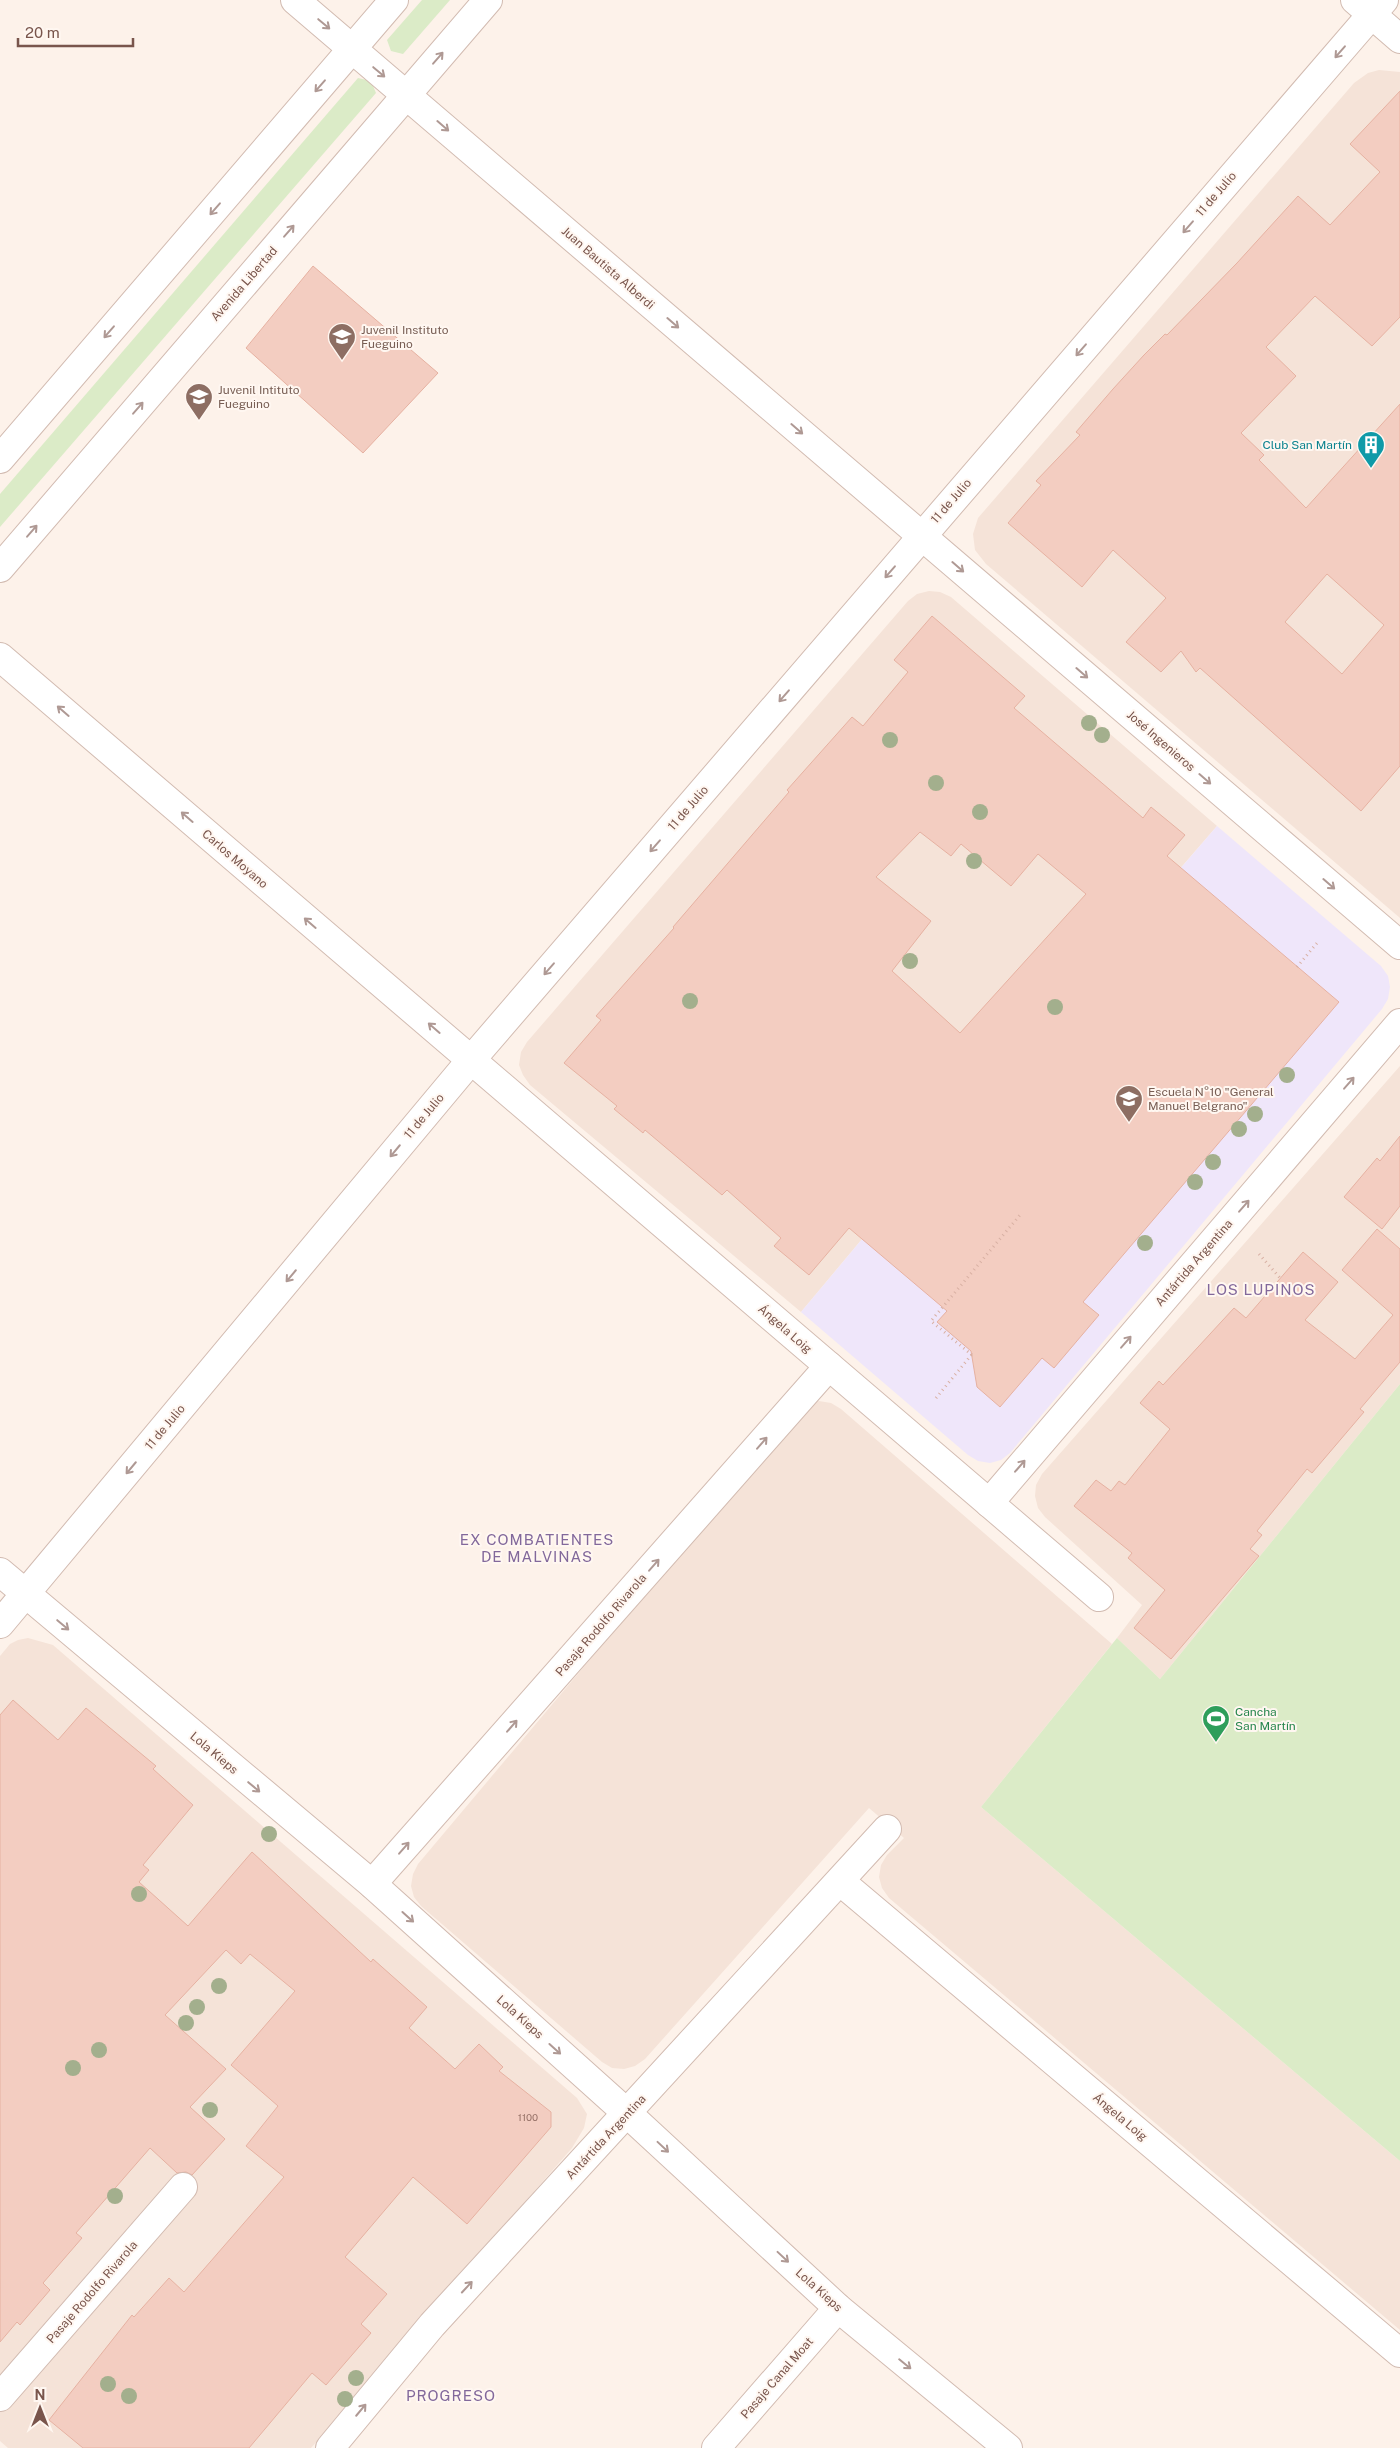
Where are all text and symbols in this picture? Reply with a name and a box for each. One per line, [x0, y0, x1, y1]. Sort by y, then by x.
scale bar [18, 15, 132, 47]
one-way arrow [317, 19, 330, 30]
text: 20 m [25, 24, 60, 41]
one-way arrow [1334, 45, 1346, 58]
one-way arrow [433, 51, 444, 64]
one-way arrow [373, 66, 386, 77]
one-way arrow [315, 79, 326, 92]
one-way arrow [437, 121, 450, 132]
street label: 11 de Julio [1193, 169, 1239, 219]
one-way arrow [209, 202, 220, 215]
one-way arrow [1182, 221, 1193, 234]
street label: Juan Bautista Alberdi [559, 224, 657, 312]
one-way arrow [283, 225, 295, 238]
street label: Avenida Libertad [208, 244, 280, 324]
one-way arrow [667, 317, 680, 329]
school or university icon: Juvenil Instituto Fueguino [327, 322, 357, 361]
place label: Juvenil Instituto Fueguino [361, 323, 449, 351]
one-way arrow [103, 326, 114, 339]
one-way arrow [1076, 344, 1087, 357]
school or university icon: Juvenil Intituto Fueguino [184, 382, 214, 421]
place label: Juvenil Intituto Fueguino [218, 383, 300, 411]
one-way arrow [132, 401, 143, 414]
one-way arrow [790, 423, 803, 434]
building icon: Club San Martín [1356, 430, 1386, 469]
place label: Club San Martín [1262, 438, 1352, 452]
street label: 11 de Julio [928, 476, 974, 526]
one-way arrow [26, 525, 37, 538]
one-way arrow [952, 562, 965, 573]
one-way arrow [884, 566, 895, 579]
one-way arrow [1075, 667, 1088, 679]
one-way arrow [778, 689, 790, 702]
one-way arrow [57, 706, 70, 717]
street label: José Ingenieros [1124, 708, 1198, 774]
one-way arrow [1199, 773, 1212, 784]
street label: 11 de Julio [665, 783, 711, 833]
one-way arrow [181, 812, 194, 823]
street label: Carlos Moyano [199, 827, 271, 891]
one-way arrow [650, 839, 661, 852]
one-way arrow [1322, 879, 1335, 890]
one-way arrow [304, 917, 317, 928]
one-way arrow [544, 962, 555, 975]
one-way arrow [428, 1023, 441, 1034]
one-way arrow [1344, 1076, 1355, 1089]
school or university icon: Escuela N°10 "General Manuel Belgrano" [1114, 1084, 1144, 1123]
place label: Escuela N°10 "General Manuel Belgrano" [1148, 1085, 1274, 1113]
street label: 11 de Julio [401, 1091, 447, 1141]
one-way arrow [389, 1145, 400, 1158]
one-way arrow [1238, 1199, 1249, 1212]
street label: Antártida Argentina [1153, 1217, 1235, 1309]
one-way arrow [285, 1269, 296, 1282]
district label: LOS LUPINOS [1207, 1281, 1315, 1298]
street label: Ángela Loig [755, 1302, 815, 1356]
one-way arrow [1121, 1336, 1132, 1349]
street label: 11 de Julio [142, 1402, 188, 1452]
one-way arrow [756, 1437, 767, 1450]
one-way arrow [1015, 1459, 1026, 1472]
one-way arrow [125, 1461, 136, 1474]
district label: EX COMBATIENTES DE MALVINAS [460, 1531, 614, 1565]
one-way arrow [648, 1558, 660, 1571]
street label: Pasaje Rodolfo Rivarola [553, 1571, 649, 1679]
one-way arrow [56, 1619, 69, 1630]
sports icon: Cancha San Martín [1201, 1704, 1231, 1743]
place label: Cancha San Martín [1235, 1705, 1296, 1733]
one-way arrow [506, 1720, 518, 1733]
street label: Lola Kieps [187, 1729, 241, 1777]
one-way arrow [247, 1781, 260, 1792]
one-way arrow [398, 1841, 410, 1854]
one-way arrow [402, 1911, 415, 1923]
street label: Lola Kieps [494, 1992, 546, 2042]
one-way arrow [549, 2043, 562, 2055]
street label: Ángela Loig [1090, 2090, 1150, 2144]
street label: Antártida Argentina [563, 2092, 649, 2182]
house number: 1100 [518, 2111, 538, 2123]
one-way arrow [657, 2141, 670, 2153]
street label: Pasaje Rodolfo Rivarola [44, 2238, 140, 2346]
one-way arrow [776, 2251, 789, 2263]
street label: Lola Kieps [793, 2265, 845, 2315]
one-way arrow [461, 2281, 473, 2294]
street label: Pasaje Canal Moat [738, 2334, 816, 2421]
one-way arrow [899, 2358, 912, 2369]
north arrow [15, 2383, 65, 2433]
text: N [35, 2387, 45, 2403]
district label: PROGRESO [406, 2387, 496, 2404]
one-way arrow [355, 2404, 367, 2417]

